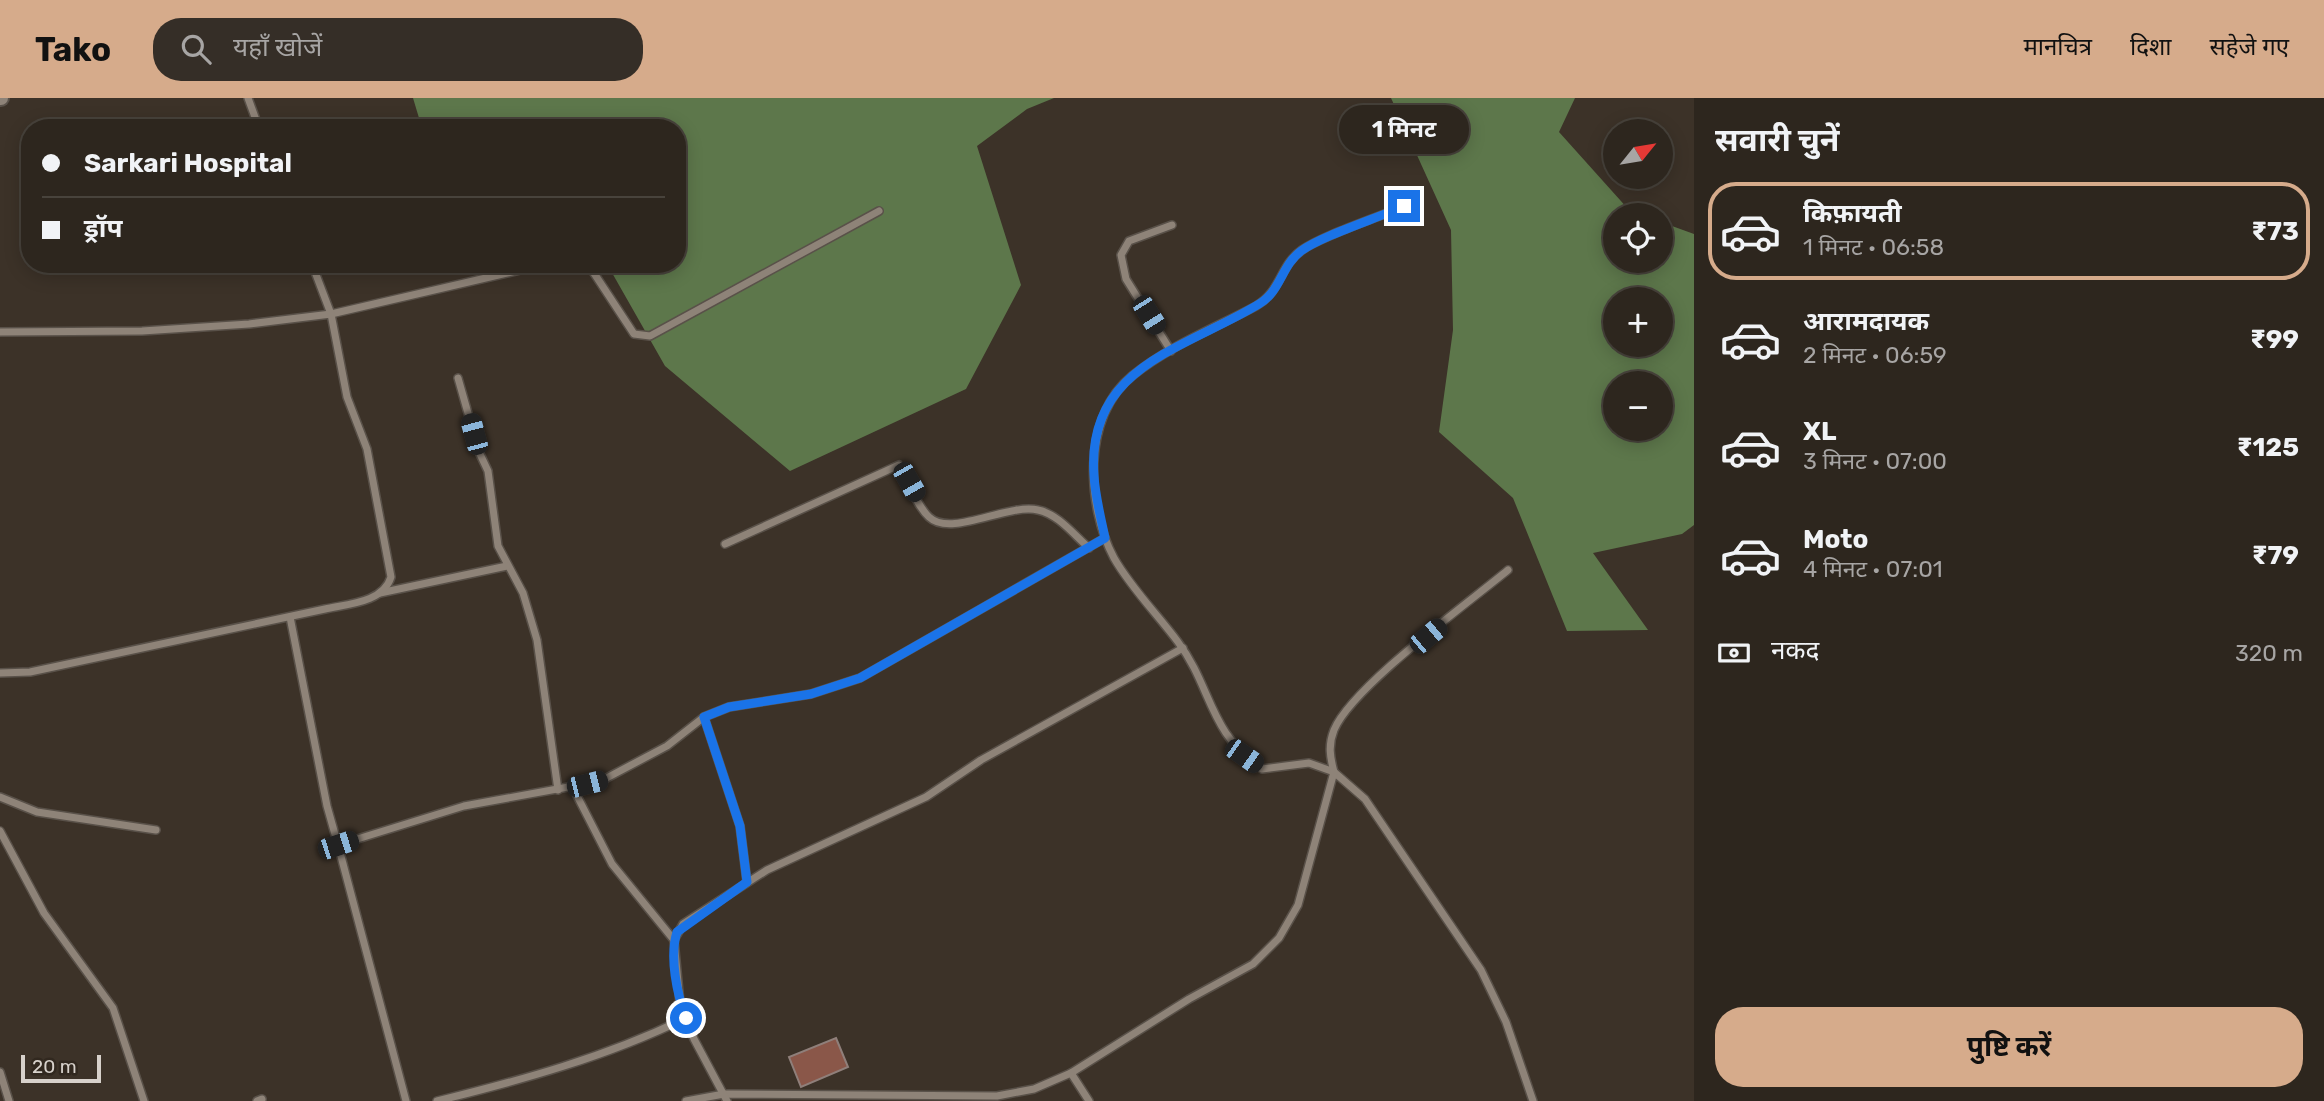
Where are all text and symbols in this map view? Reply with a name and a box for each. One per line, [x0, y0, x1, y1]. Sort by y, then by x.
search box [153, 18, 643, 81]
text: Tako [35, 30, 111, 69]
icon: search [177, 30, 215, 68]
text: यहाँ खोजें [233, 32, 322, 63]
text: मानचित्र [2023, 33, 2092, 61]
text: दिशा [2130, 33, 2172, 61]
text: सहेजे गए [2210, 33, 2289, 61]
callout: 1 मिनट [1339, 105, 1469, 154]
text: 1 मिनट [1372, 115, 1436, 143]
north arrow [1603, 119, 1673, 189]
map controls [1603, 119, 1673, 441]
text: सवारी चुनें [1715, 121, 1840, 159]
text: Sarkari Hospital [84, 148, 292, 179]
route end [1388, 190, 1420, 222]
text: किफ़ायती [1803, 198, 1902, 229]
icon: car [1719, 200, 1782, 263]
button: locate [1603, 203, 1673, 273]
text: ड्रॉप [84, 213, 122, 244]
text: ₹73 [2251, 216, 2299, 247]
text: 1 मिनट · 06:58 [1803, 233, 1944, 261]
button: + [1603, 287, 1673, 357]
car [1129, 292, 1170, 338]
text: आरामदायक [1803, 306, 1929, 337]
icon: car [1719, 308, 1782, 371]
text: ₹99 [2250, 324, 2299, 355]
text: 2 मिनट · 06:59 [1803, 341, 1947, 369]
button: − [1603, 371, 1673, 441]
car [459, 411, 490, 457]
icon: car [1719, 416, 1782, 479]
text: XL [1803, 416, 1836, 447]
text: ₹125 [2237, 432, 2299, 463]
text: 3 मिनट · 07:00 [1803, 447, 1947, 475]
car [890, 459, 929, 505]
icon: car [1719, 524, 1782, 587]
text: Moto [1803, 524, 1868, 555]
text: ₹79 [2252, 540, 2299, 571]
text: 4 मिनट · 07:01 [1803, 555, 1943, 583]
car [1406, 614, 1451, 658]
icon: cash [1715, 634, 1753, 672]
text: नकद [1771, 635, 1819, 666]
text: 320 m [2235, 639, 2303, 667]
car [1221, 735, 1268, 777]
car [565, 769, 610, 799]
car [315, 829, 362, 861]
route start [670, 1002, 702, 1034]
button: पुष्टि करें [1715, 1007, 2303, 1087]
scale bar [21, 1052, 102, 1084]
text: 20 m [32, 1055, 77, 1078]

